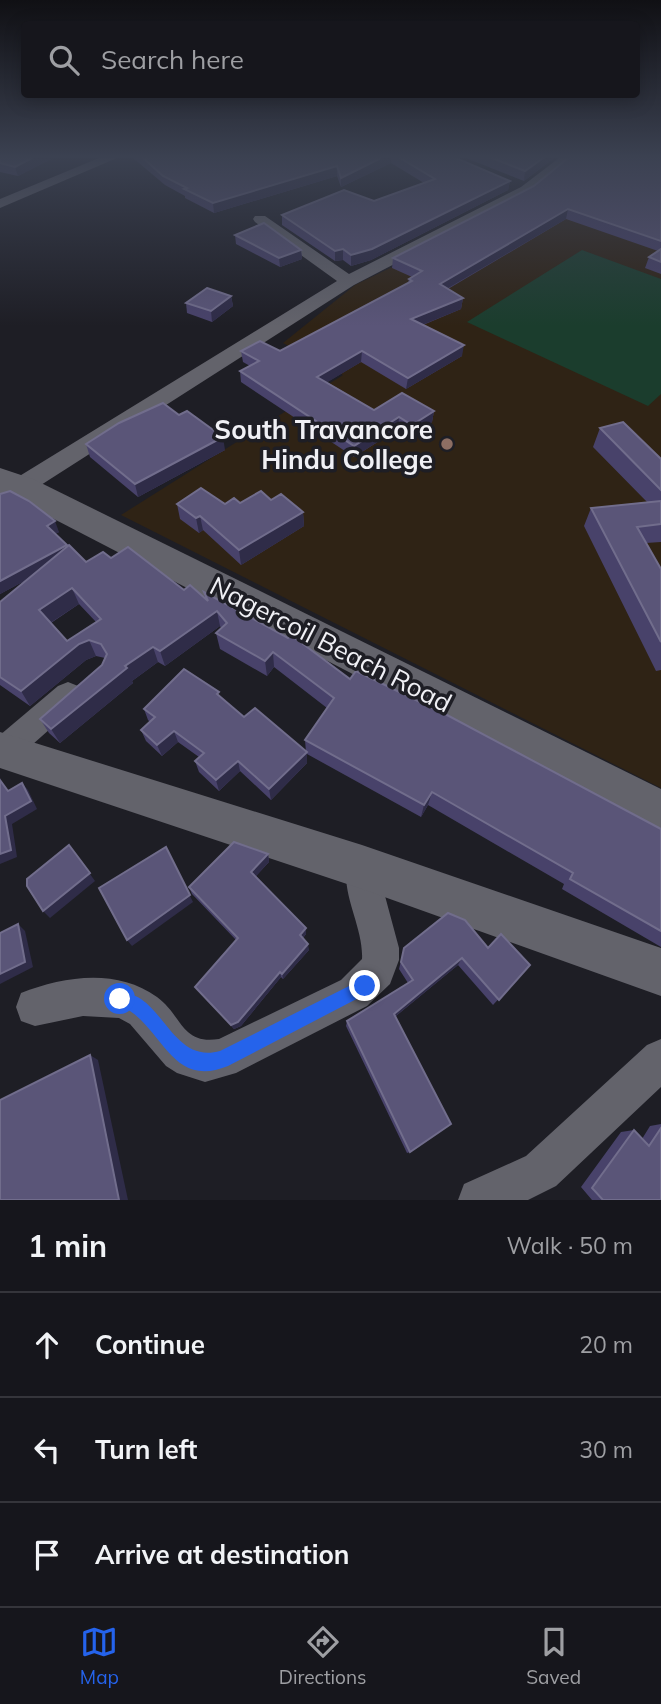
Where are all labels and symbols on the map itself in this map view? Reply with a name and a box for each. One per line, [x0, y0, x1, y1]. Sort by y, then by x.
place label: South Travancore Hindu College [214, 413, 433, 476]
marker: South Travancore Hindu College [439, 436, 455, 452]
street label: Nagercoil Beach Road [205, 569, 457, 719]
route end [349, 970, 380, 1001]
route start [104, 983, 135, 1014]

